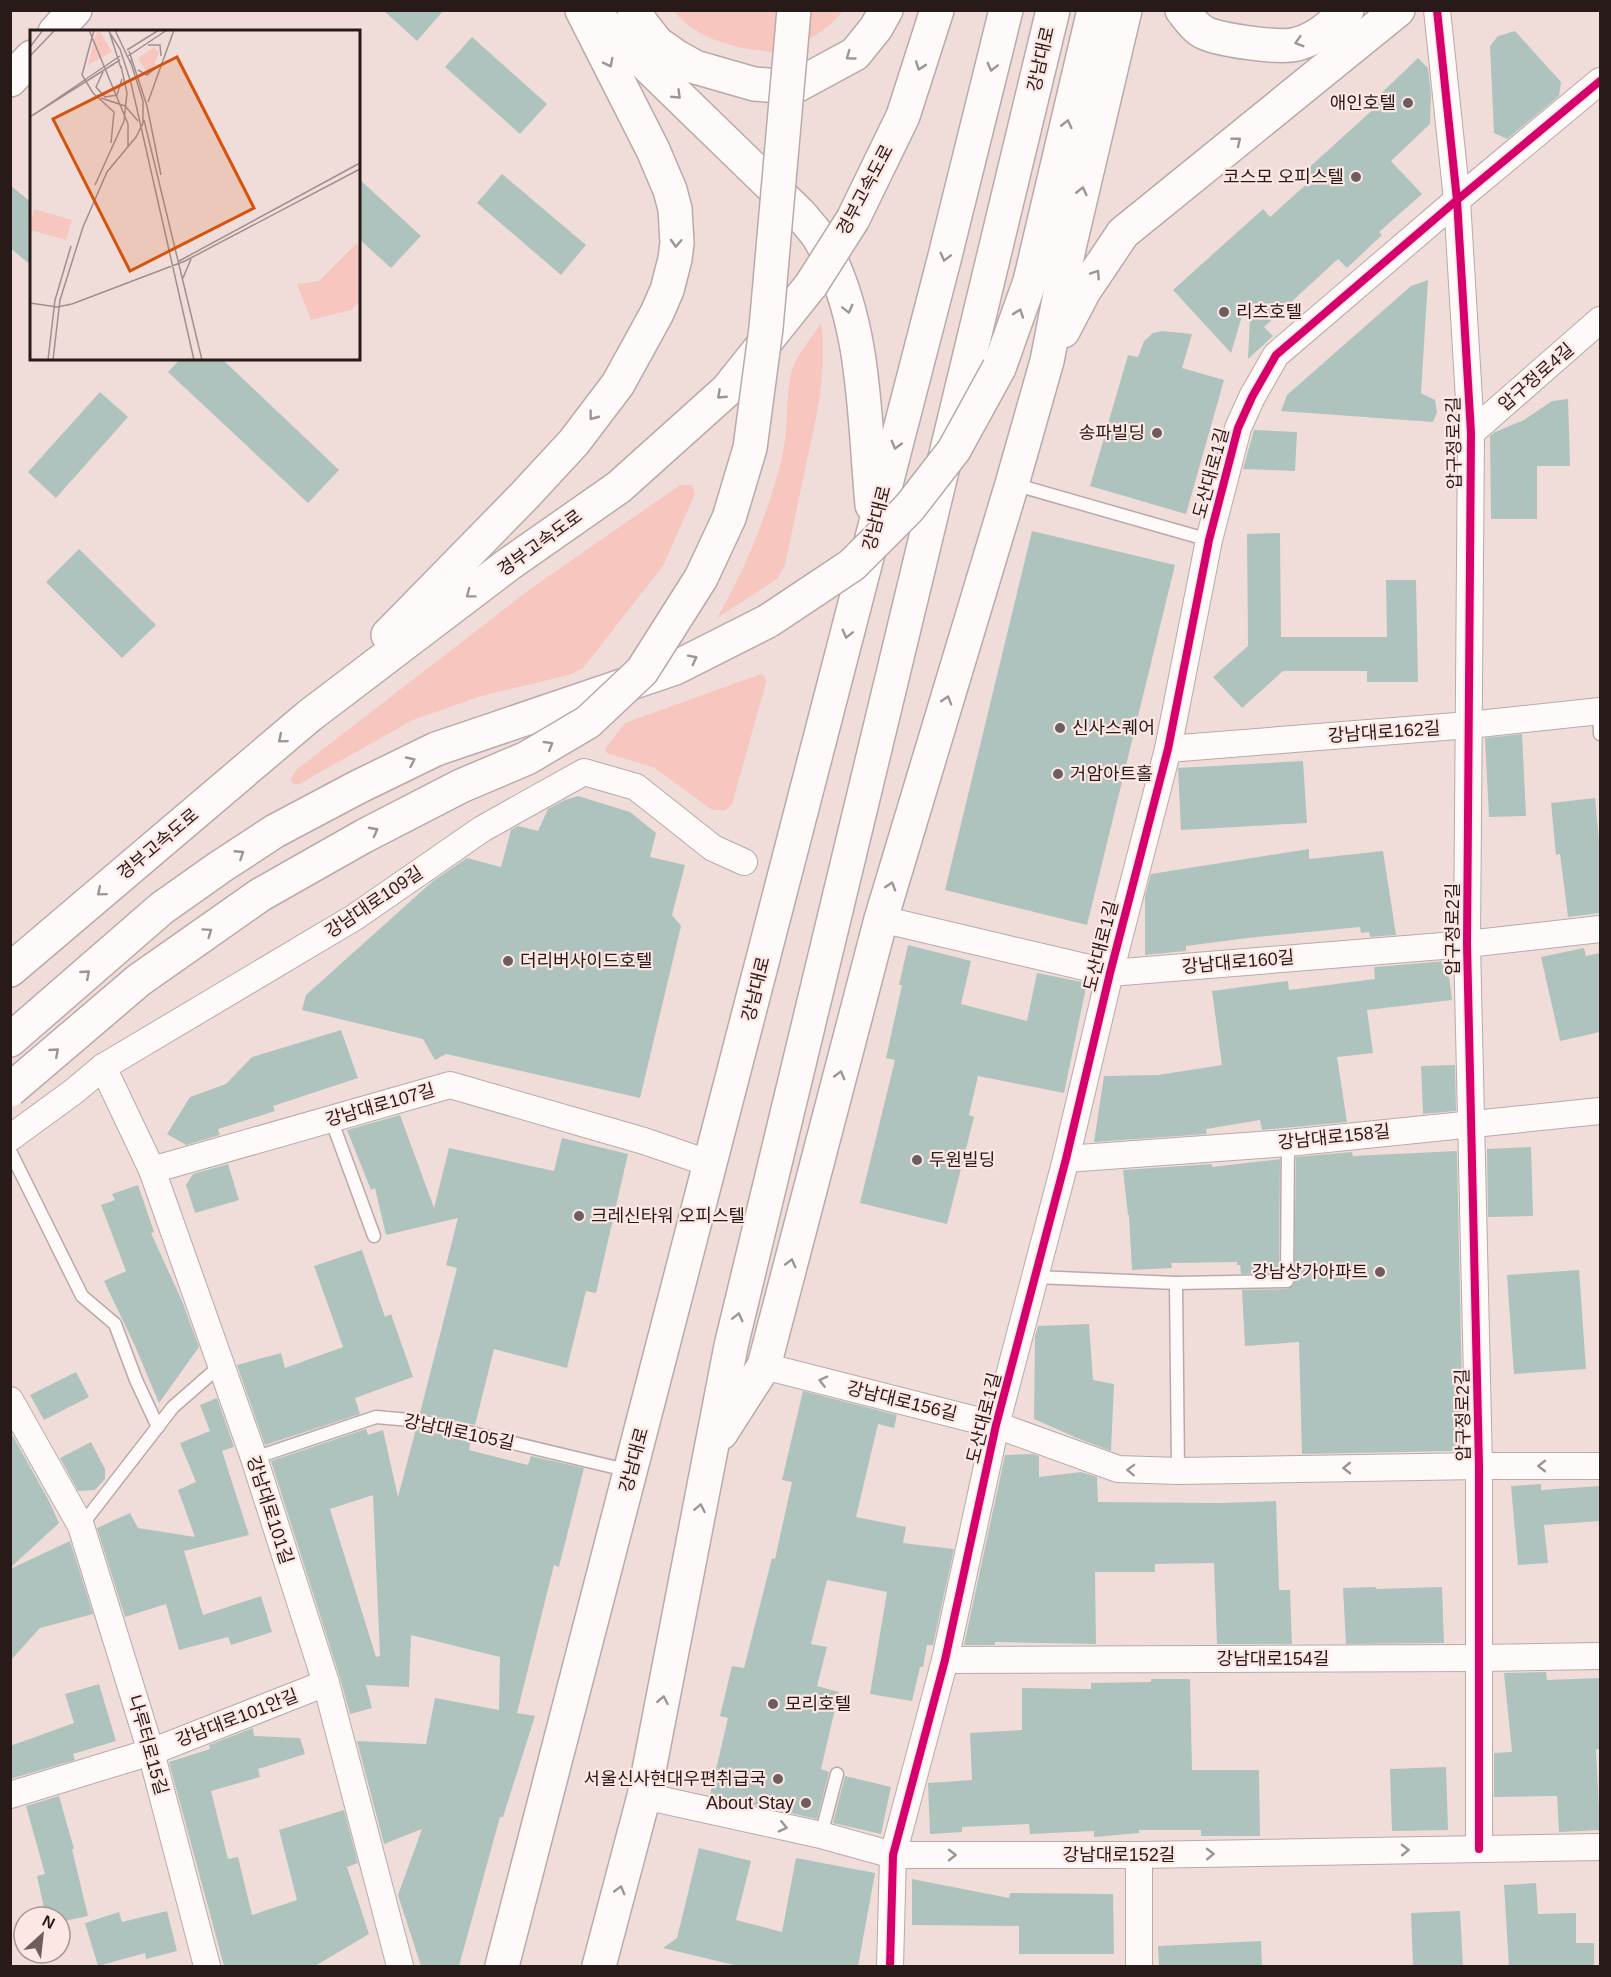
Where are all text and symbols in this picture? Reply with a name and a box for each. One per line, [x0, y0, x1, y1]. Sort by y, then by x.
street label: 강남대로 [1024, 24, 1058, 94]
inset map [30, 30, 360, 360]
one-way arrow [1294, 35, 1305, 47]
one-way arrow [845, 49, 856, 60]
one-way arrow [601, 56, 613, 67]
one-way arrow [915, 60, 928, 71]
one-way arrow [987, 62, 1000, 72]
one-way arrow [671, 88, 681, 99]
place label: 애인호텔 [1330, 93, 1396, 113]
marker: 애인호텔 [1401, 96, 1415, 110]
one-way arrow [1060, 119, 1073, 129]
one-way arrow [1230, 138, 1241, 149]
street label: 경부고속도로 [833, 141, 897, 239]
place label: 코스모 오피스텔 [1223, 167, 1344, 187]
marker: 코스모 오피스텔 [1349, 170, 1363, 184]
one-way arrow [1075, 186, 1088, 196]
one-way arrow [670, 238, 683, 247]
one-way arrow [939, 251, 952, 261]
one-way arrow [1089, 270, 1100, 281]
place label: 리츠호텔 [1236, 302, 1302, 322]
one-way arrow [841, 304, 854, 314]
marker: 리츠호텔 [1217, 305, 1231, 319]
one-way arrow [1011, 308, 1024, 319]
street label: 압구정로4길 [1494, 339, 1578, 415]
one-way arrow [717, 388, 728, 399]
street label: 압구정로2길 [1443, 396, 1465, 490]
one-way arrow [590, 410, 601, 421]
place label: 송파빌딩 [1079, 423, 1145, 443]
marker: 송파빌딩 [1150, 426, 1164, 440]
street label: 도산대로1길 [1189, 426, 1233, 520]
one-way arrow [891, 439, 903, 450]
street label: 강남대로 [859, 483, 895, 553]
street label: 경부고속도로 [494, 506, 586, 580]
one-way arrow [465, 587, 476, 598]
one-way arrow [842, 629, 855, 639]
one-way arrow [687, 654, 698, 666]
one-way arrow [940, 695, 952, 706]
place label: 신사스퀘어 [1072, 718, 1155, 738]
street label: 강남대로162길 [1327, 718, 1441, 746]
marker: 신사스퀘어 [1053, 721, 1067, 735]
one-way arrow [278, 731, 289, 742]
one-way arrow [543, 741, 553, 752]
one-way arrow [405, 757, 416, 769]
place label: 거암아트홀 [1070, 764, 1153, 784]
marker: 거암아트홀 [1051, 767, 1065, 781]
street label: 경부고속도로 [114, 804, 202, 884]
one-way arrow [368, 827, 379, 838]
one-way arrow [233, 850, 244, 861]
street label: 강남대로109길 [322, 862, 426, 942]
one-way arrow [884, 882, 896, 892]
street label: 압구정로2길 [1443, 883, 1463, 975]
one-way arrow [97, 885, 108, 896]
street label: 도산대로1길 [1080, 899, 1122, 993]
one-way arrow [201, 928, 212, 939]
street label: 강남대로160길 [1181, 947, 1295, 977]
place label: 더리버사이드호텔 [520, 951, 652, 971]
marker: 더리버사이드호텔 [501, 954, 515, 968]
street label: 강남대로 [738, 954, 774, 1024]
one-way arrow [79, 970, 90, 981]
one-way arrow [48, 1048, 59, 1059]
one-way arrow [833, 1070, 845, 1081]
street label: 강남대로107길 [323, 1080, 437, 1130]
street label: 강남대로158길 [1277, 1121, 1391, 1153]
place label: 두원빌딩 [929, 1150, 995, 1170]
marker: 두원빌딩 [910, 1153, 924, 1167]
place label: 크레신타워 오피스텔 [591, 1206, 745, 1226]
marker: 크레신타워 오피스텔 [572, 1209, 586, 1223]
one-way arrow [783, 1259, 796, 1269]
place label: 강남상가아파트 [1252, 1262, 1368, 1282]
marker: 강남상가아파트 [1373, 1265, 1387, 1279]
one-way arrow [730, 1312, 743, 1322]
street label: 압구정로2길 [1452, 1368, 1474, 1462]
street label: 도산대로1길 [963, 1371, 1005, 1465]
one-way arrow [819, 1375, 829, 1388]
street label: 강남대로156길 [845, 1378, 959, 1424]
street label: 강남대로105길 [402, 1410, 516, 1454]
street label: 강남대로 [616, 1425, 652, 1495]
street label: 강남대로101길 [243, 1453, 297, 1567]
one-way arrow [1538, 1460, 1547, 1472]
one-way arrow [1343, 1462, 1352, 1474]
one-way arrow [1127, 1463, 1136, 1476]
one-way arrow [693, 1503, 706, 1513]
street label: 강남대로154길 [1217, 1649, 1329, 1669]
street label: 강남대로101안길 [173, 1685, 301, 1751]
street label: 나루터로15길 [124, 1693, 172, 1797]
place label: 모리호텔 [785, 1694, 851, 1714]
one-way arrow [656, 1695, 669, 1705]
marker: 모리호텔 [766, 1697, 780, 1711]
place label: 서울신사현대우편취급국 [584, 1769, 766, 1789]
marker: 서울신사현대우편취급국 [771, 1772, 785, 1786]
place label: About Stay [706, 1793, 794, 1813]
marker: About Stay [799, 1796, 813, 1810]
one-way arrow [778, 1820, 788, 1833]
one-way arrow [1400, 1844, 1409, 1856]
street label: 강남대로152길 [1063, 1845, 1175, 1865]
one-way arrow [1205, 1848, 1214, 1860]
one-way arrow [947, 1849, 956, 1861]
one-way arrow [612, 1885, 625, 1895]
north arrow [12, 1905, 72, 1965]
text: N [40, 1912, 58, 1932]

